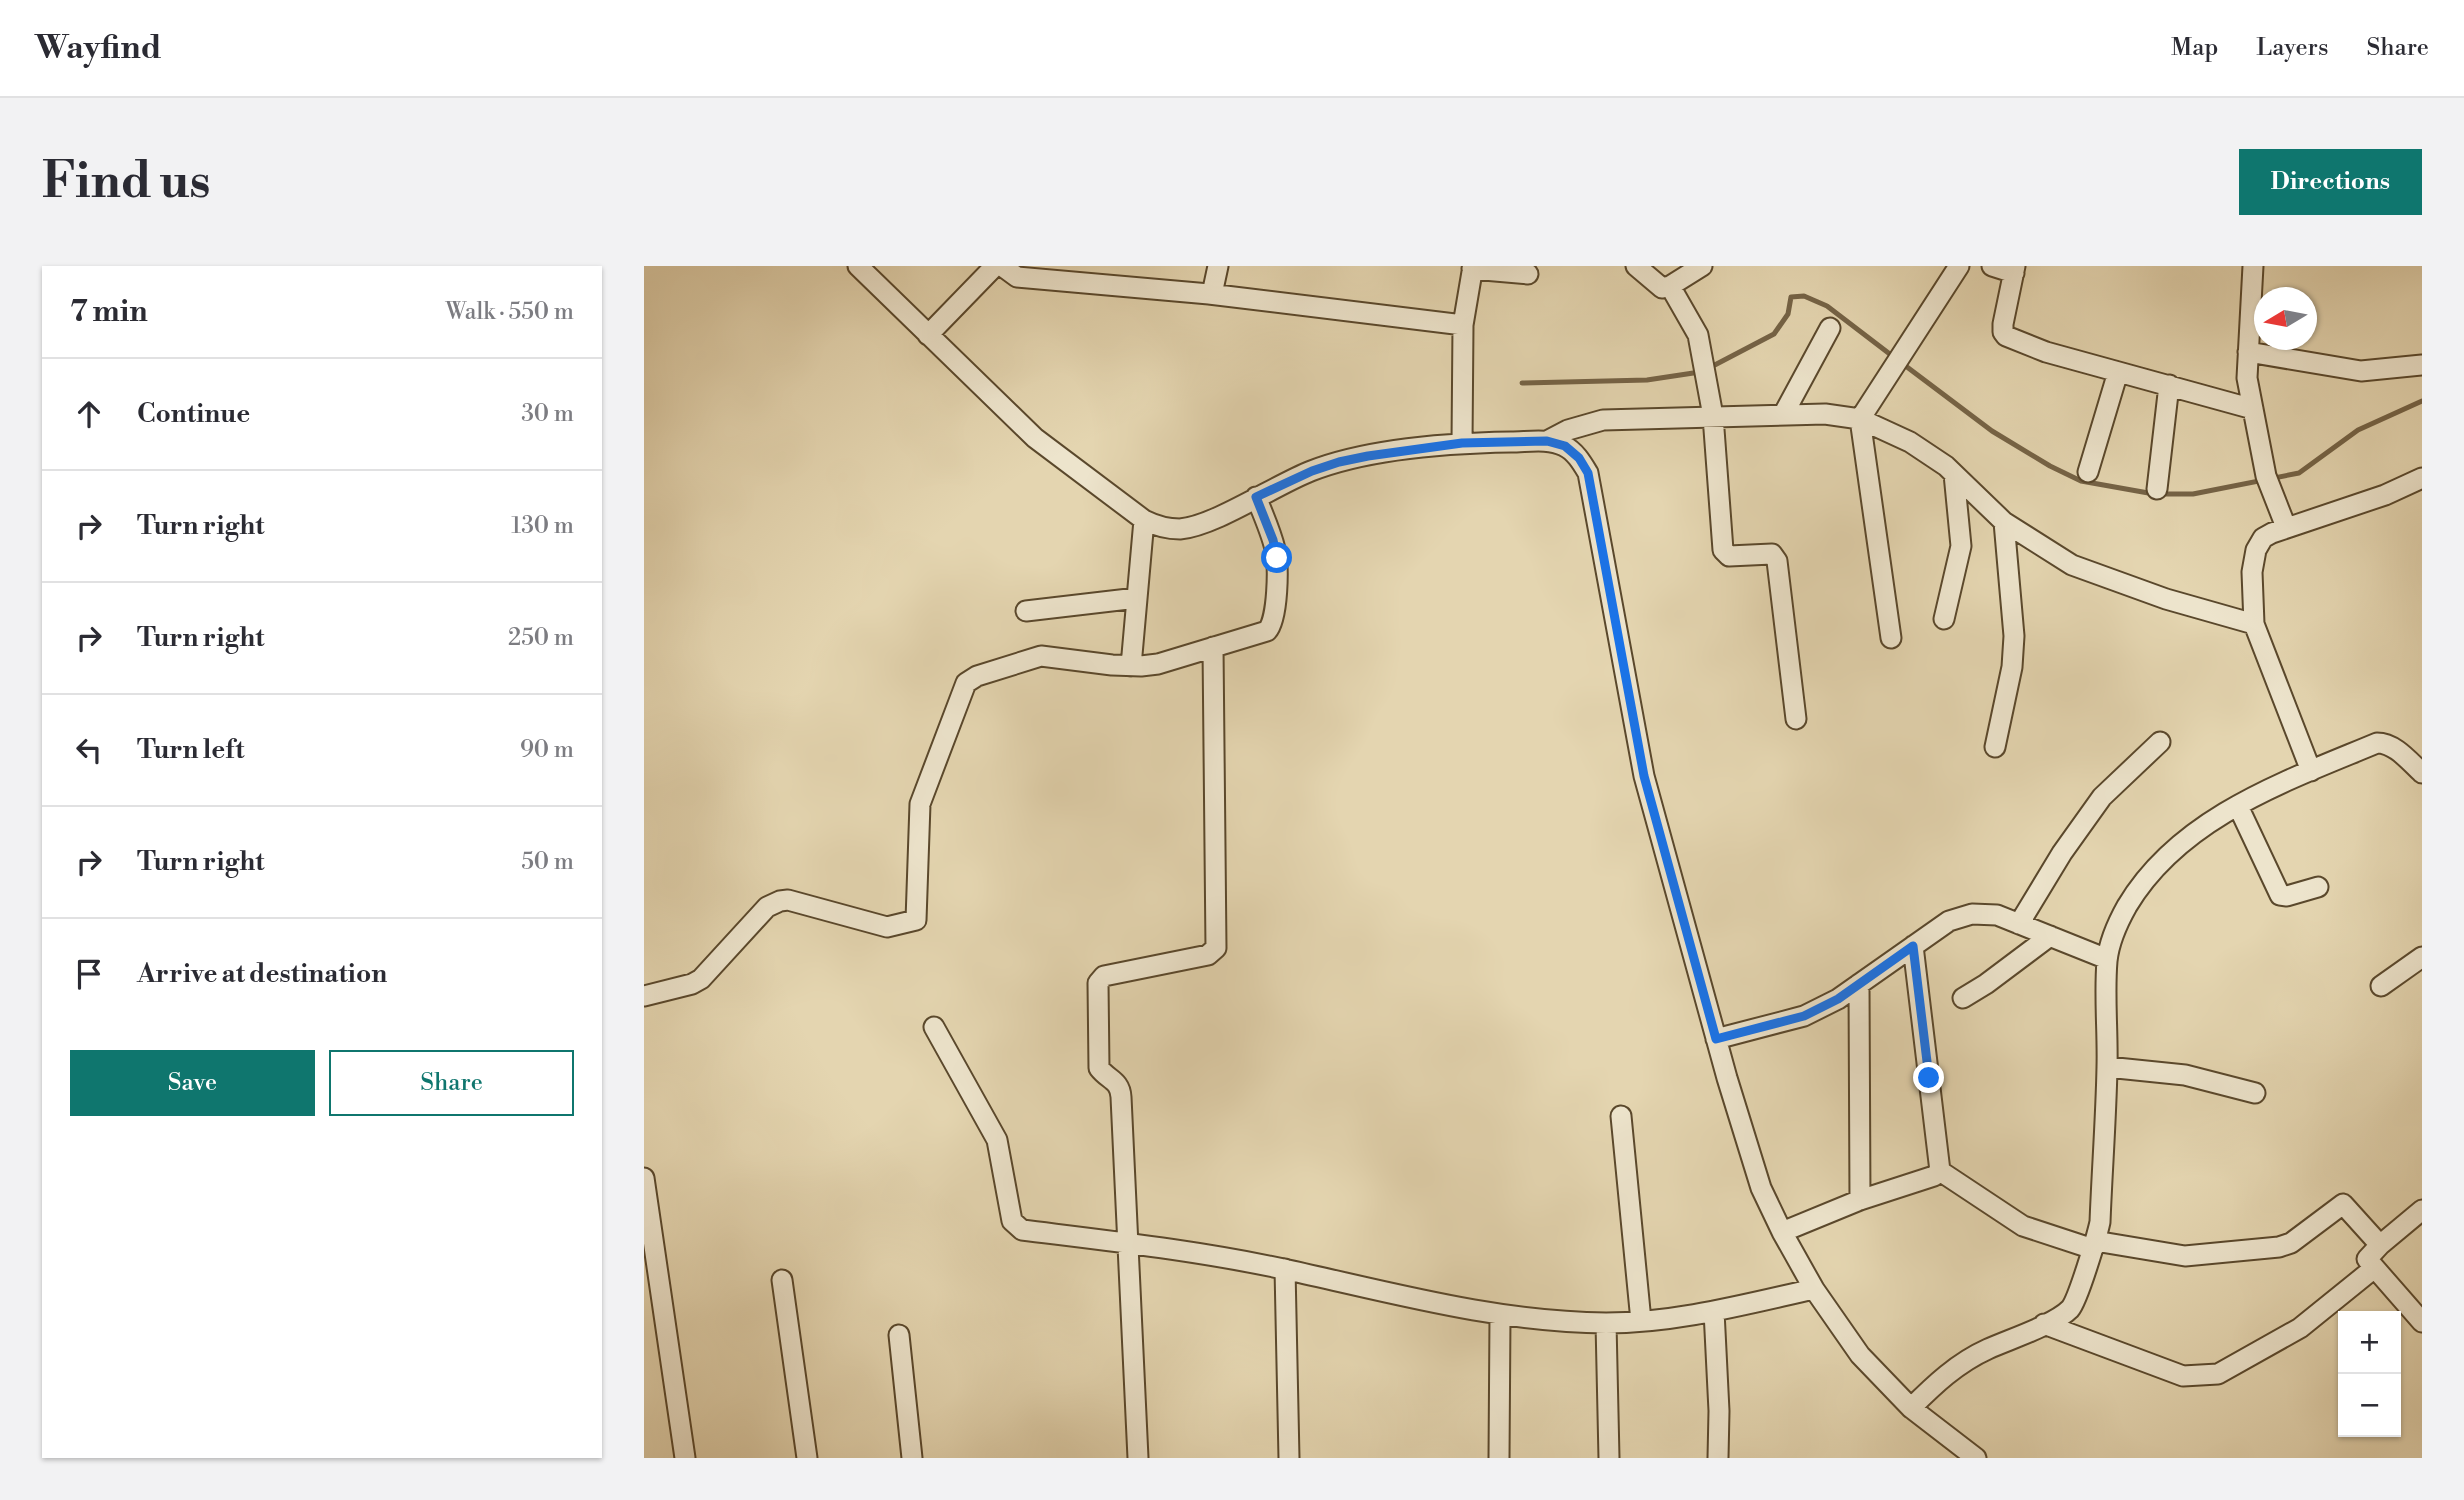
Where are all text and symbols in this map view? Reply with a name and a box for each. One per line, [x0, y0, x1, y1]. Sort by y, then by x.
text: Wayfind [35, 28, 162, 69]
text: Map [2171, 33, 2218, 63]
text: Layers [2256, 33, 2328, 63]
text: Share [2366, 33, 2429, 63]
button: Directions [2239, 149, 2422, 215]
text: Find us [42, 152, 211, 213]
north arrow [2254, 287, 2317, 350]
text: 7 min [70, 293, 148, 331]
text: Walk · 550 m [445, 298, 574, 326]
icon: ahead [70, 395, 108, 433]
text: Continue [137, 398, 250, 430]
text: 30 m [521, 400, 574, 428]
icon: right [70, 507, 108, 545]
text: Turn right [137, 510, 265, 542]
text: 130 m [511, 512, 574, 540]
route start [1261, 542, 1292, 573]
icon: right [70, 619, 108, 657]
text: Turn right [137, 622, 265, 654]
text: 250 m [508, 624, 574, 652]
icon: left [70, 731, 108, 769]
text: Turn left [137, 734, 245, 766]
text: 90 m [520, 736, 574, 764]
icon: right [70, 843, 108, 881]
text: Turn right [137, 846, 265, 878]
text: 50 m [521, 848, 574, 876]
icon: arrive [70, 955, 108, 993]
text: Arrive at destination [137, 958, 387, 990]
button: Save [70, 1050, 315, 1116]
button: Share [329, 1050, 574, 1116]
route end [1913, 1062, 1944, 1093]
map controls [2338, 1311, 2401, 1437]
button: + [2338, 1311, 2401, 1374]
button: − [2338, 1374, 2401, 1437]

